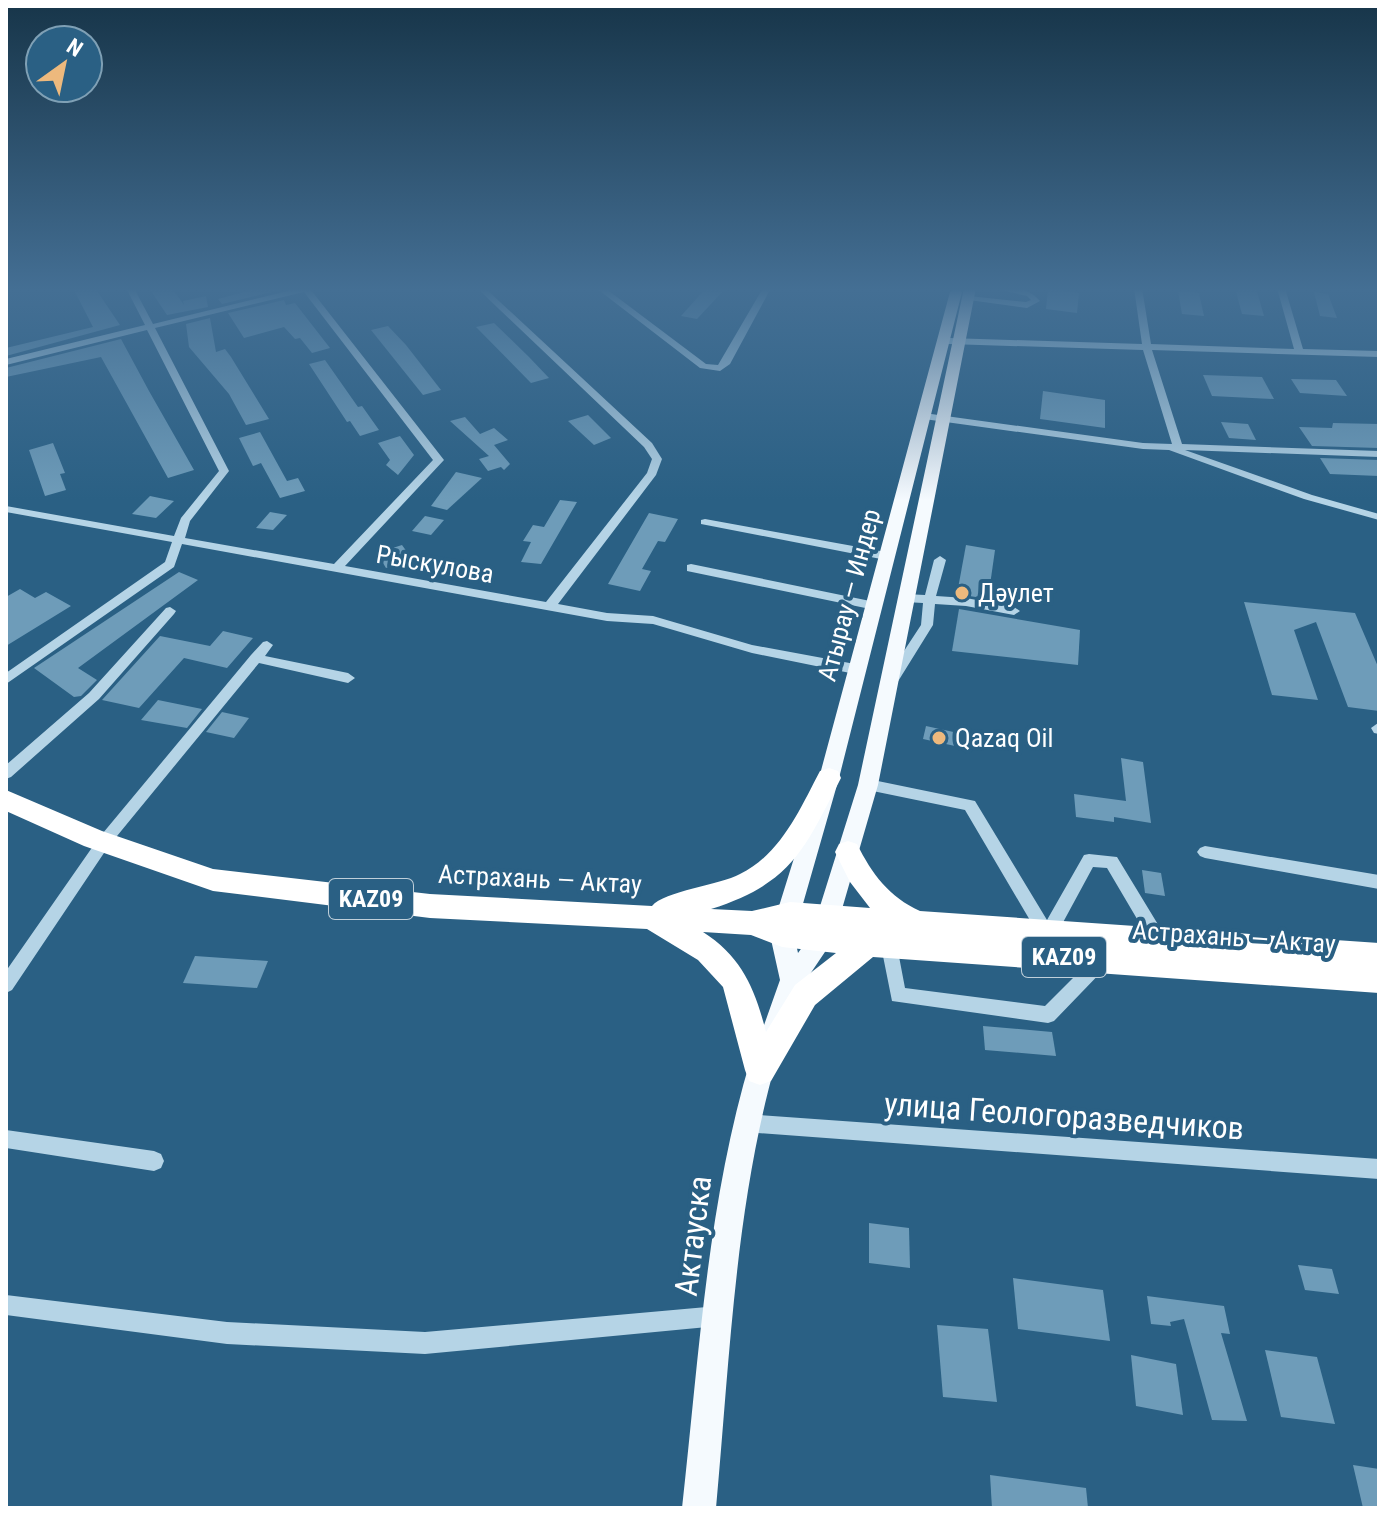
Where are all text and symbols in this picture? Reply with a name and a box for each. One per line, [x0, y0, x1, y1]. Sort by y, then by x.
north arrow [24, 24, 104, 104]
text: N [62, 33, 87, 62]
street label: Атырау — Индер [812, 506, 886, 684]
street label: Рыскулова [374, 539, 496, 589]
place label: Дәулет [978, 578, 1054, 608]
marker: Дәулет [953, 584, 971, 602]
place label: Qazaq Oil [955, 723, 1054, 753]
marker: Qazaq Oil [930, 729, 948, 747]
street label: Астрахань — Актау [437, 859, 643, 899]
road number: KAZ09 [329, 879, 413, 919]
street label: Астрахань — Актау [1131, 915, 1337, 959]
road number: KAZ09 [1022, 937, 1106, 977]
street label: улица Геологоразведчиков [883, 1084, 1245, 1148]
street label: Актауска [667, 1174, 719, 1298]

